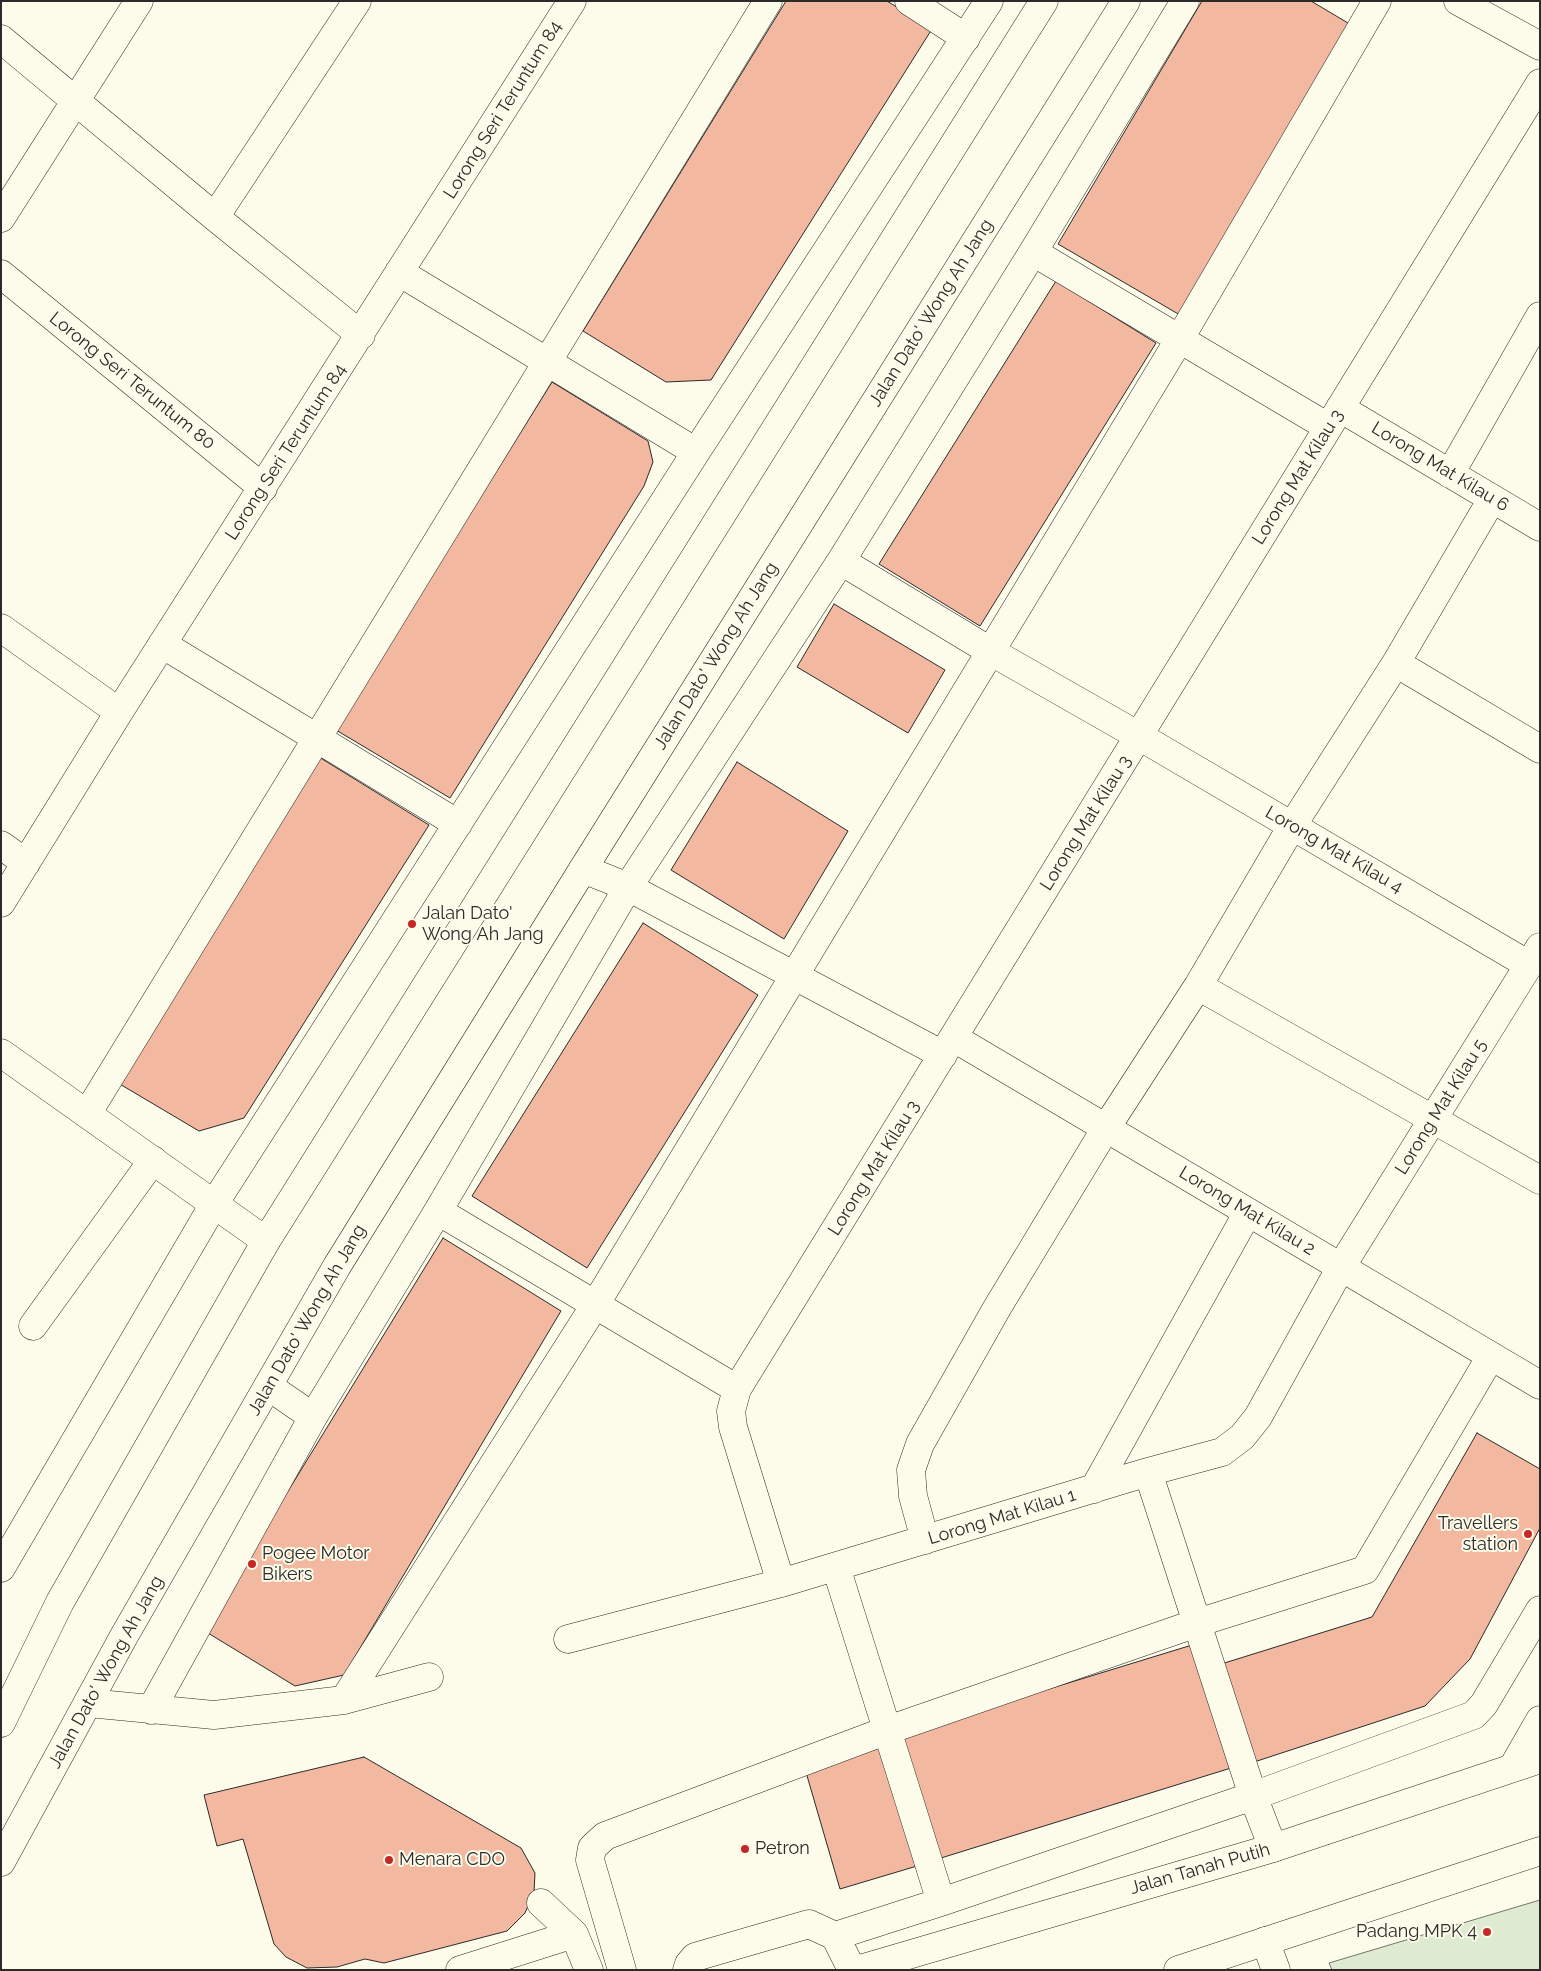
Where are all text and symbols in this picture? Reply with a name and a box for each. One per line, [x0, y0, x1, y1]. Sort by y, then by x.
street label: Lorong Seri Teruntum 84 [439, 17, 567, 203]
street label: Jalan Dato' Wong Ah Jang [864, 215, 998, 411]
street label: Lorong Seri Teruntum 80 [45, 308, 219, 454]
street label: Lorong Seri Teruntum 84 [221, 360, 351, 544]
street label: Lorong Mat Kilau 3 [1248, 406, 1348, 548]
street label: Lorong Mat Kilau 6 [1367, 417, 1513, 517]
street label: Jalan Dato' Wong Ah Jang [649, 558, 783, 754]
street label: Lorong Mat Kilau 3 [1036, 752, 1136, 894]
street label: Lorong Mat Kilau 4 [1261, 802, 1407, 898]
place label: Jalan Dato' Wong Ah Jang [422, 903, 544, 946]
marker: Jalan Dato' Wong Ah Jang [406, 918, 418, 930]
street label: Lorong Mat Kilau 5 [1391, 1035, 1491, 1179]
street label: Lorong Mat Kilau 3 [824, 1097, 924, 1239]
street label: Lorong Mat Kilau 2 [1175, 1162, 1319, 1260]
street label: Jalan Dato' Wong Ah Jang [243, 1221, 371, 1419]
street label: Lorong Mat Kilau 1 [926, 1484, 1078, 1550]
place label: Travellers station [1438, 1513, 1518, 1556]
marker: Travellers station [1522, 1528, 1534, 1540]
place label: Pogee Motor Bikers [262, 1543, 370, 1586]
marker: Pogee Motor Bikers [246, 1558, 258, 1570]
street label: Jalan Dato' Wong Ah Jang [44, 1572, 168, 1772]
place label: Petron [755, 1838, 810, 1860]
street label: Jalan Tanah Putih [1127, 1839, 1273, 1899]
marker: Petron [739, 1843, 751, 1855]
place label: Menara CDO [399, 1849, 505, 1871]
marker: Menara CDO [383, 1854, 395, 1866]
place label: Padang MPK 4 [1356, 1921, 1477, 1943]
marker: Padang MPK 4 [1481, 1926, 1493, 1938]

